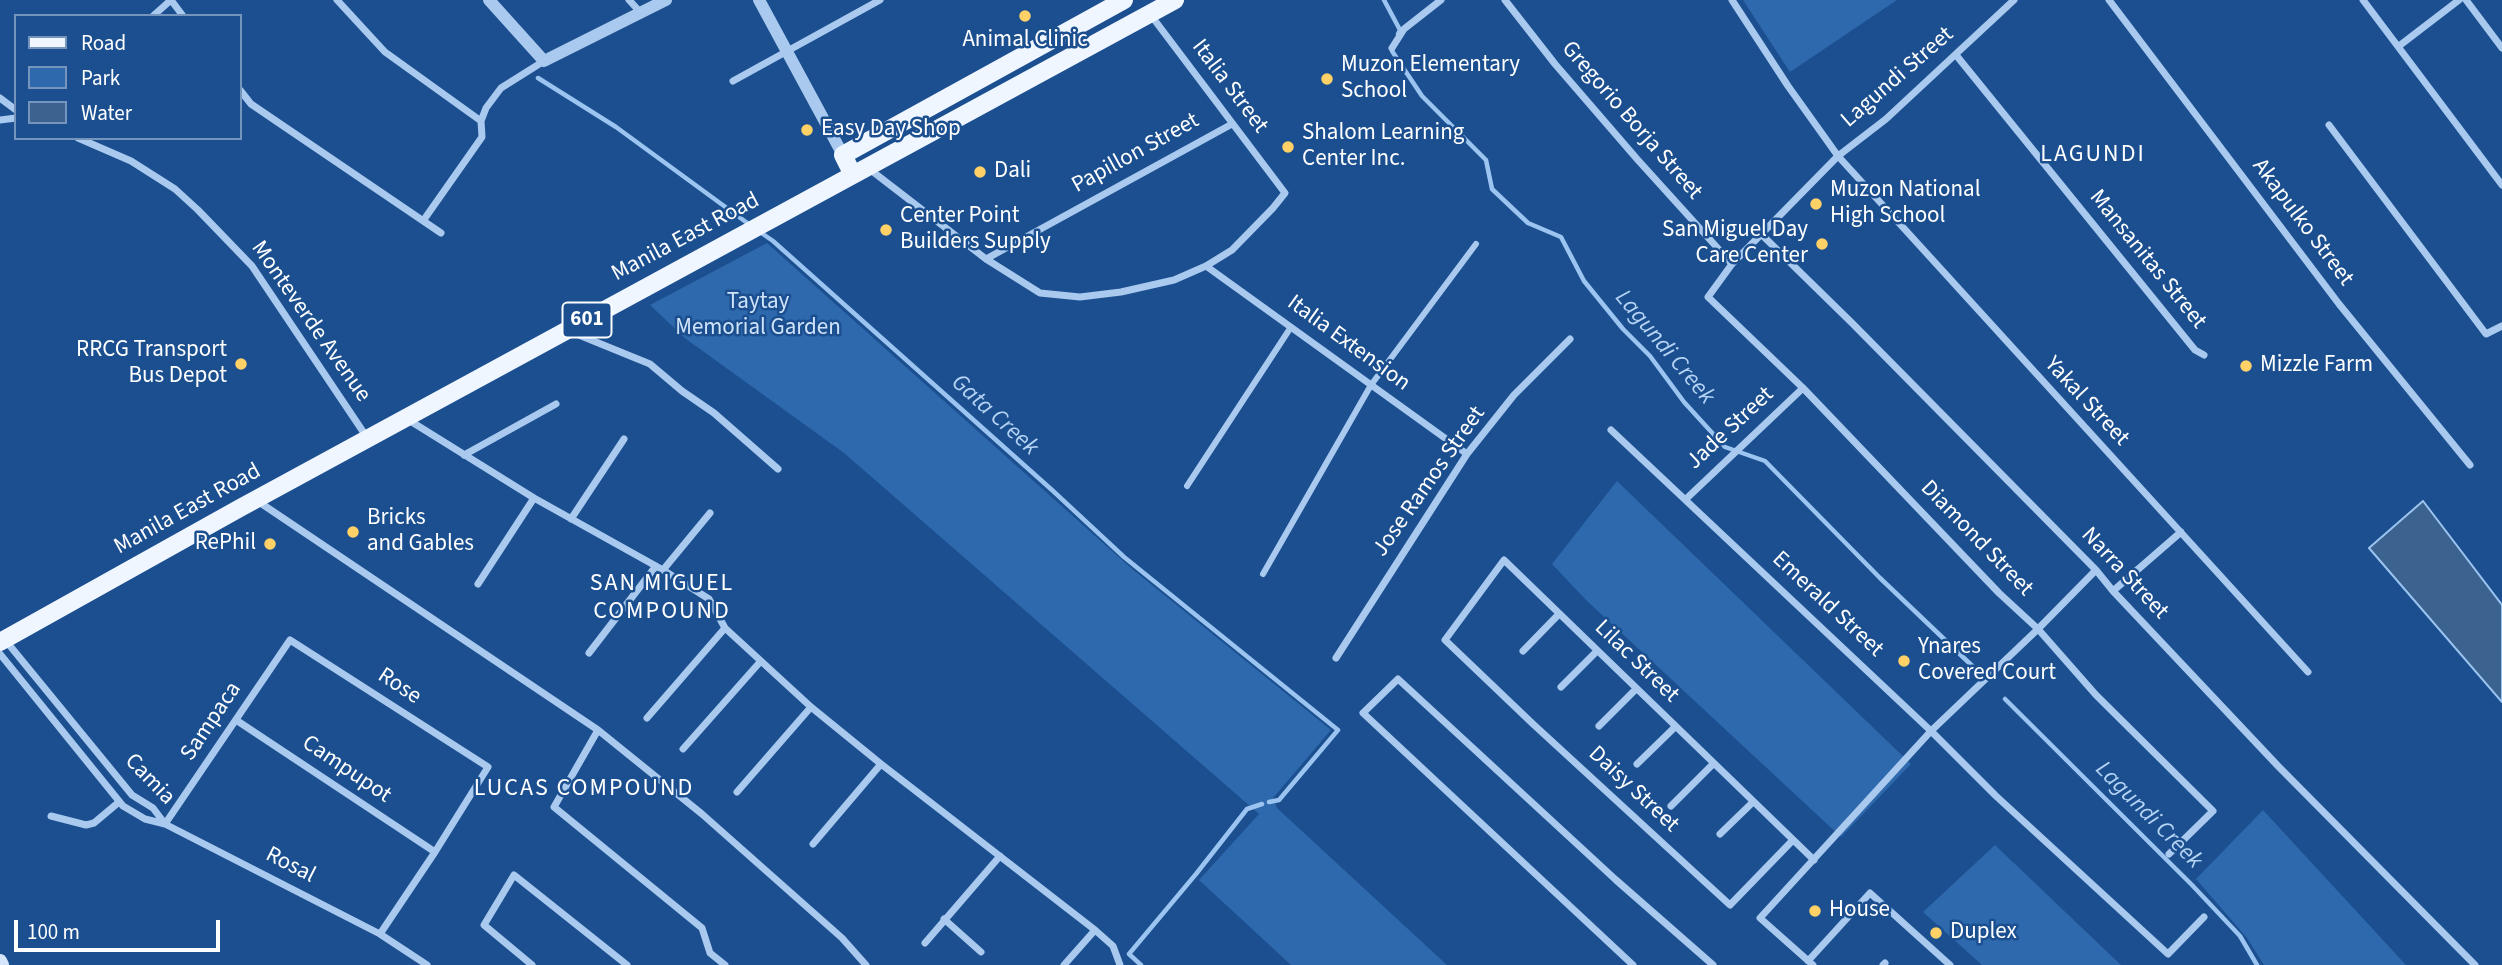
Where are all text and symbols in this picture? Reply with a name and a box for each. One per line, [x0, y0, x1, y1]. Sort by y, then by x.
marker: Animal Clinic [1017, 8, 1033, 24]
legend [14, 14, 242, 140]
street label: Lagundi Street [1836, 22, 1960, 134]
place label: Animal Clinic [962, 27, 1088, 55]
text: Road [81, 28, 126, 58]
street label: Italia Street [1185, 35, 1273, 139]
street label: Gregorio Borja Street [1555, 36, 1707, 206]
place label: Muzon Elementary School [1341, 52, 1520, 106]
text: Park [81, 63, 120, 93]
marker: Muzon Elementary School [1319, 71, 1335, 87]
text: Water [81, 98, 132, 128]
street label: Papillon Street [1068, 108, 1204, 200]
place label: Easy Day Shop [821, 116, 961, 144]
place label: Shalom Learning Center Inc. [1302, 120, 1464, 174]
marker: Easy Day Shop [799, 122, 815, 138]
marker: Shalom Learning Center Inc. [1280, 139, 1296, 155]
district label: LAGUNDI [2041, 142, 2145, 170]
street label: Akapulko Street [2245, 154, 2359, 292]
place label: Dali [994, 158, 1031, 186]
marker: Dali [972, 164, 988, 180]
place label: Muzon National High School [1830, 177, 1981, 231]
street label: Mansanitas Street [2082, 185, 2212, 335]
street label: Manila East Road [607, 187, 765, 289]
marker: Muzon National High School [1808, 196, 1824, 212]
place label: Center Point Builders Supply [900, 203, 1051, 257]
place label: San Miguel Day Care Center [1662, 217, 1808, 271]
marker: Center Point Builders Supply [878, 222, 894, 238]
street label: Monteverde Avenue [244, 236, 376, 408]
marker: San Miguel Day Care Center [1814, 236, 1830, 252]
water label: Lagundi Creek [1608, 285, 1720, 411]
park label: Taytay Memorial Garden [675, 289, 841, 343]
street label: Italia Extension [1281, 290, 1415, 398]
road number: 601 [562, 302, 612, 338]
place label: RRCG Transport Bus Depot [76, 337, 227, 391]
street label: Yakal Street [2038, 352, 2134, 452]
place label: Mizzle Farm [2260, 352, 2373, 380]
marker: RRCG Transport Bus Depot [233, 356, 249, 372]
marker: Mizzle Farm [2238, 358, 2254, 374]
water label: Gata Creek [944, 369, 1044, 463]
street label: Jade Street [1682, 382, 1780, 476]
street label: Jose Ramos Street [1368, 402, 1492, 562]
street label: Manila East Road [110, 458, 266, 562]
street label: Diamond Street [1914, 475, 2038, 603]
place label: Bricks and Gables [367, 505, 474, 559]
street label: Narra Street [2074, 522, 2174, 626]
marker: Bricks and Gables [345, 524, 361, 540]
place label: RePhil [195, 530, 256, 558]
marker: RePhil [262, 536, 278, 552]
street label: Emerald Street [1765, 546, 1889, 664]
district label: SAN MIGUEL COMPOUND [591, 571, 733, 627]
street label: Lilac Street [1588, 615, 1684, 709]
place label: Ynares Covered Court [1918, 634, 2056, 688]
marker: Ynares Covered Court [1896, 653, 1912, 669]
street label: Rose [372, 663, 426, 711]
street label: Sampaca [176, 677, 248, 767]
street label: Campupot [296, 730, 396, 810]
street label: Daisy Street [1582, 741, 1684, 839]
street label: Camia [118, 748, 180, 812]
water label: Lagundi Creek [2088, 756, 2208, 876]
district label: LUCAS COMPOUND [476, 776, 692, 804]
street label: Rosal [260, 842, 320, 890]
place label: House [1829, 897, 1890, 925]
marker: House [1807, 903, 1823, 919]
scale bar [18, 906, 224, 950]
text: 100 m [27, 917, 80, 947]
place label: Duplex [1950, 919, 2017, 947]
marker: Duplex [1928, 925, 1944, 941]

